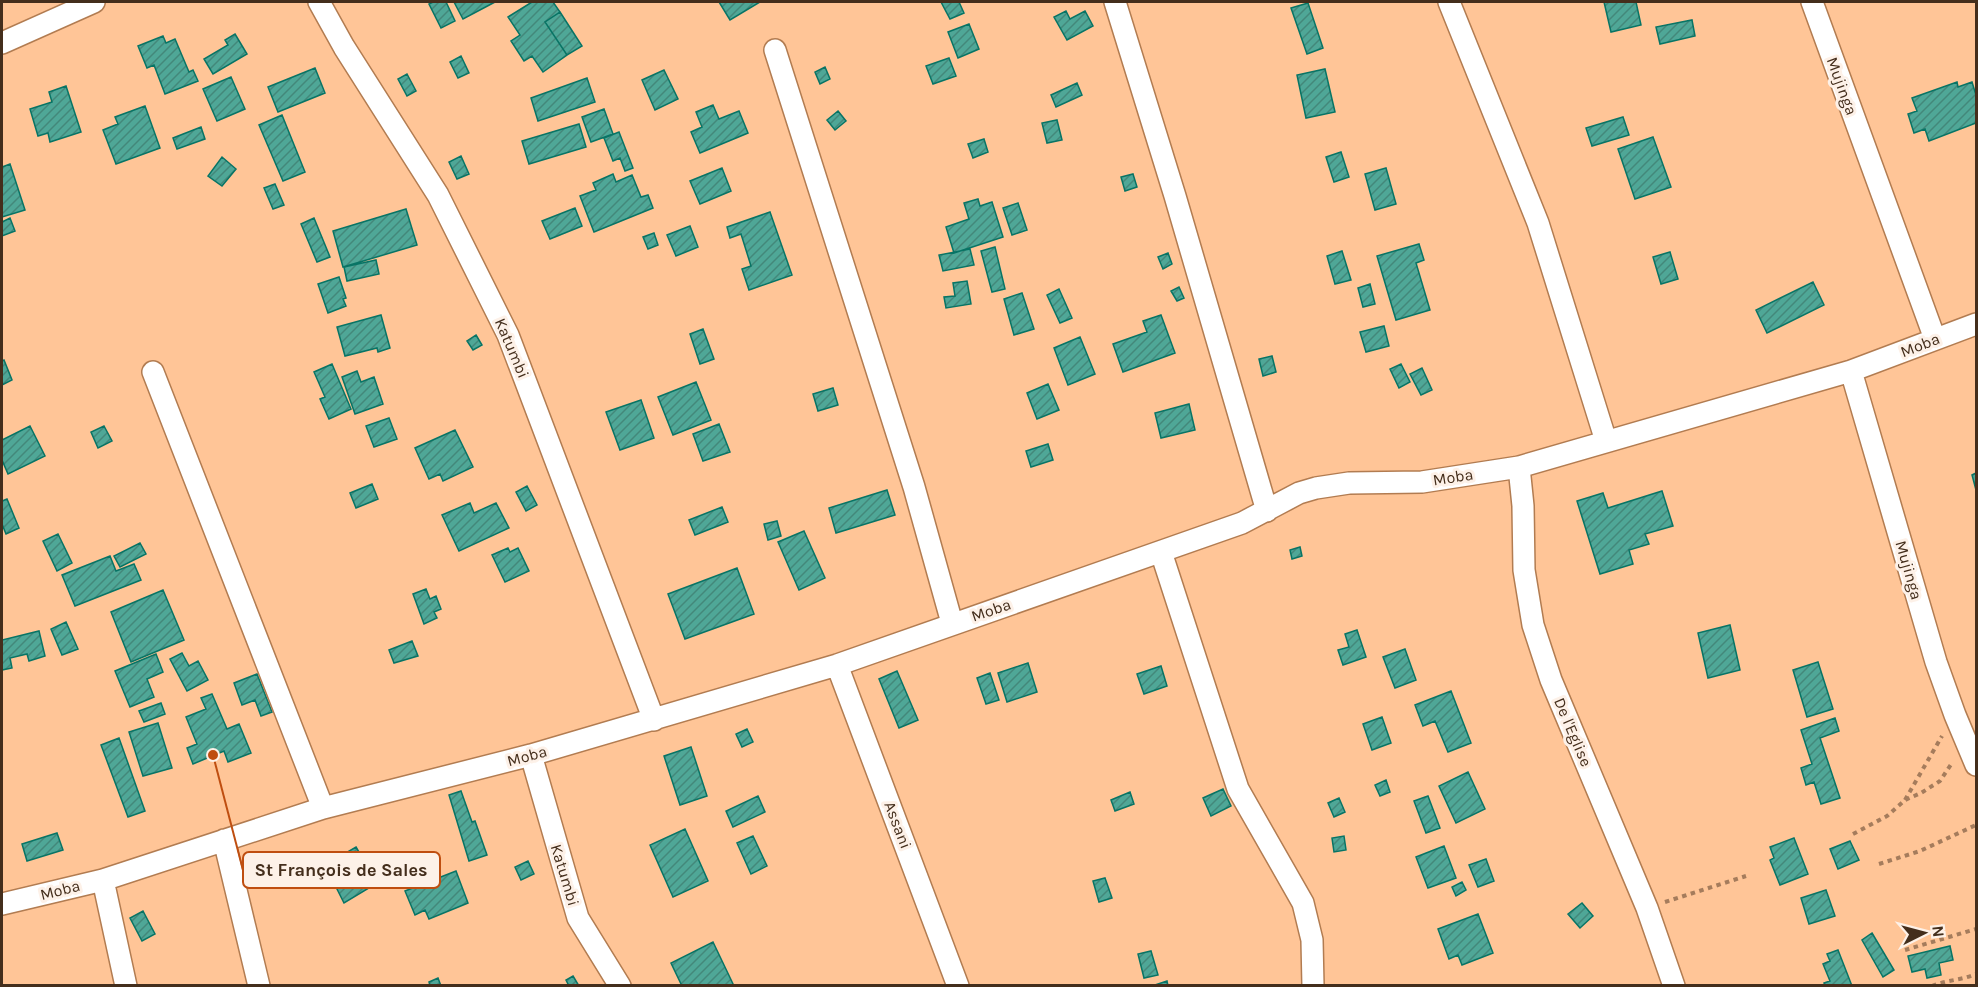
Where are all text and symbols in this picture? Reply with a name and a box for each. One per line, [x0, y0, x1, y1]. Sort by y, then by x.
street label: Mujinga [1823, 54, 1861, 118]
street label: Katumbi [491, 315, 533, 381]
street label: Moba [1898, 329, 1942, 361]
street label: Moba [1431, 464, 1475, 490]
street label: Mujinga [1892, 538, 1926, 602]
street label: Moba [969, 594, 1013, 626]
street label: De l'Eglise [1550, 695, 1596, 769]
street label: Moba [505, 742, 549, 770]
street label: Assani [880, 799, 916, 851]
street label: Katumbi [547, 842, 583, 908]
callout: St François de Sales [243, 852, 440, 888]
text: St François de Sales [254, 859, 428, 881]
street label: Moba [38, 876, 82, 904]
north arrow [1894, 903, 1954, 963]
text: N [1928, 925, 1948, 938]

